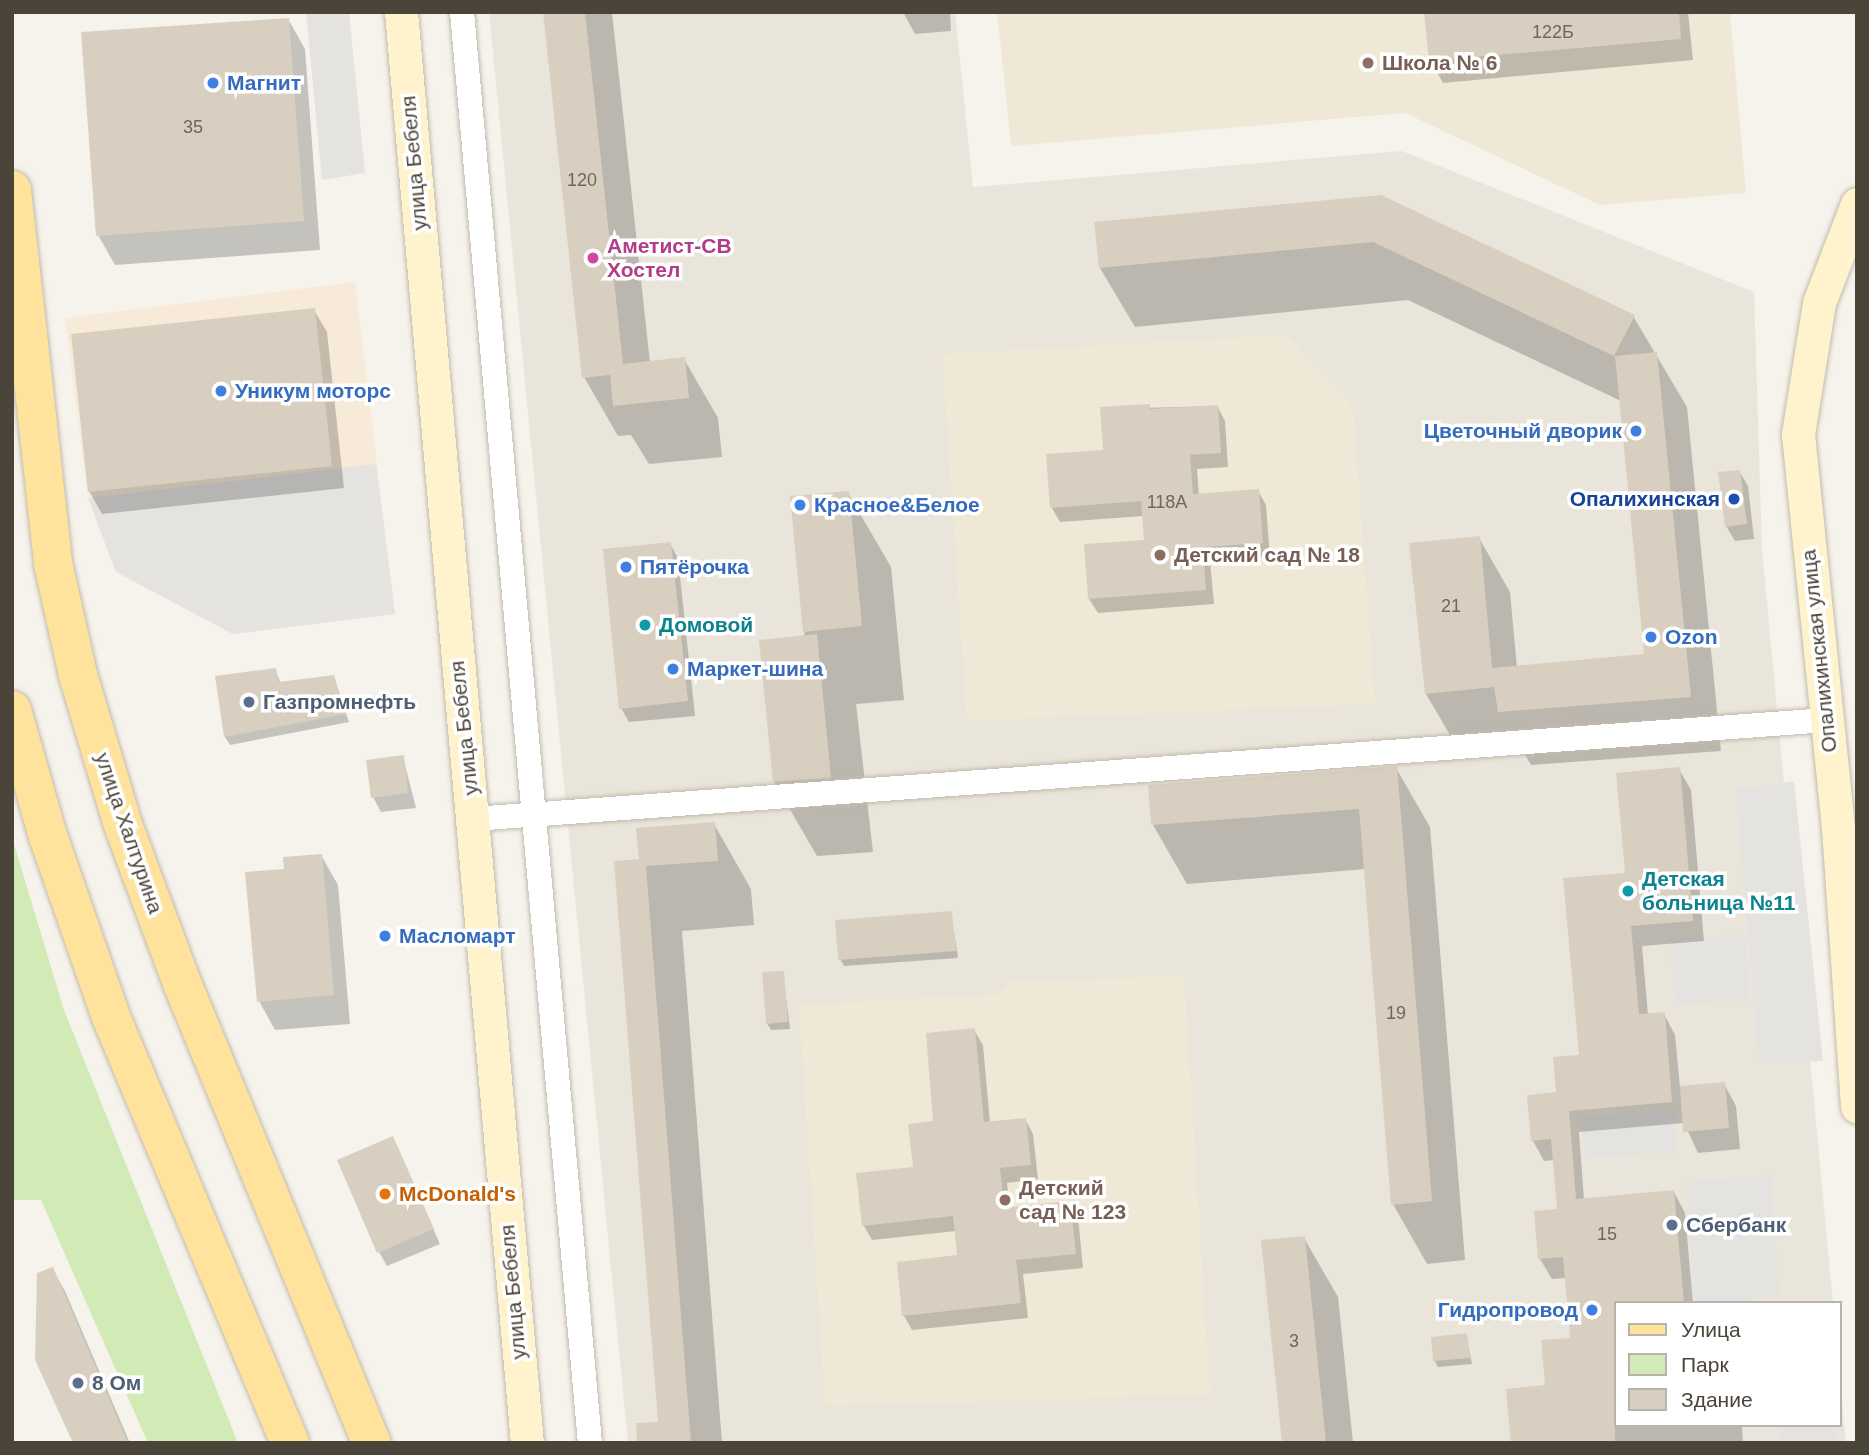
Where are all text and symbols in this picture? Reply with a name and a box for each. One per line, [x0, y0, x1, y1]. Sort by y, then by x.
house number: 122Б [1532, 21, 1574, 43]
place label: Школа № 6 [1382, 50, 1497, 76]
marker: Школа № 6 [1360, 55, 1376, 71]
place label: Магнит [227, 70, 301, 96]
marker: Магнит [205, 75, 221, 91]
street label: улица Бебеля [396, 95, 432, 231]
house number: 35 [183, 116, 203, 138]
house number: 120 [567, 169, 597, 191]
place label: Аметист-СВ Хостел [607, 233, 732, 283]
marker: Аметист-СВ Хостел [585, 250, 601, 266]
place label: Уникум моторс [235, 378, 391, 404]
marker: Уникум моторс [213, 383, 229, 399]
place label: Цветочный дворик [1424, 418, 1622, 444]
marker: Цветочный дворик [1628, 423, 1644, 439]
place label: Опалихинская [1570, 486, 1720, 512]
house number: 118А [1147, 491, 1187, 513]
marker: Опалихинская [1726, 491, 1742, 507]
place label: Красное&Белое [814, 492, 980, 518]
marker: Красное&Белое [792, 497, 808, 513]
place label: Детский сад № 18 [1174, 542, 1360, 568]
marker: Детский сад № 18 [1152, 547, 1168, 563]
street label: Опалихинская улица [1796, 548, 1842, 754]
place label: Пятёрочка [640, 554, 749, 580]
marker: Пятёрочка [618, 559, 634, 575]
house number: 21 [1441, 595, 1461, 617]
place label: Домовой [659, 612, 753, 638]
marker: Домовой [637, 617, 653, 633]
place label: Ozon [1665, 624, 1717, 650]
marker: Ozon [1643, 629, 1659, 645]
place label: Маркет-шина [687, 656, 823, 682]
street label: улица Бебеля [444, 659, 484, 797]
marker: Маркет-шина [665, 661, 681, 677]
place label: Газпромнефть [263, 689, 416, 715]
marker: Газпромнефть [241, 694, 257, 710]
street label: улица Халтурина [90, 749, 168, 917]
place label: Детская больница №11 [1642, 866, 1795, 916]
marker: Детская больница №11 [1620, 883, 1636, 899]
place label: Масломарт [399, 923, 515, 949]
marker: Масломарт [377, 928, 393, 944]
house number: 19 [1386, 1002, 1406, 1024]
place label: Детский сад № 123 [1019, 1175, 1126, 1225]
place label: McDonald's [399, 1181, 516, 1207]
marker: McDonald's [377, 1186, 393, 1202]
marker: Детский сад № 123 [997, 1192, 1013, 1208]
place label: Сбербанк [1686, 1212, 1786, 1238]
marker: Сбербанк [1664, 1217, 1680, 1233]
house number: 15 [1597, 1223, 1617, 1245]
street label: улица Бебеля [495, 1224, 531, 1360]
place label: Гидропровод [1438, 1297, 1578, 1323]
legend [1614, 1301, 1841, 1427]
marker: Гидропровод [1584, 1302, 1600, 1318]
text: Улица [1681, 1318, 1741, 1341]
house number: 3 [1289, 1330, 1299, 1352]
text: Парк [1681, 1353, 1729, 1376]
place label: 8 Ом [92, 1370, 141, 1396]
marker: 8 Ом [70, 1375, 86, 1391]
text: Здание [1681, 1388, 1753, 1411]

